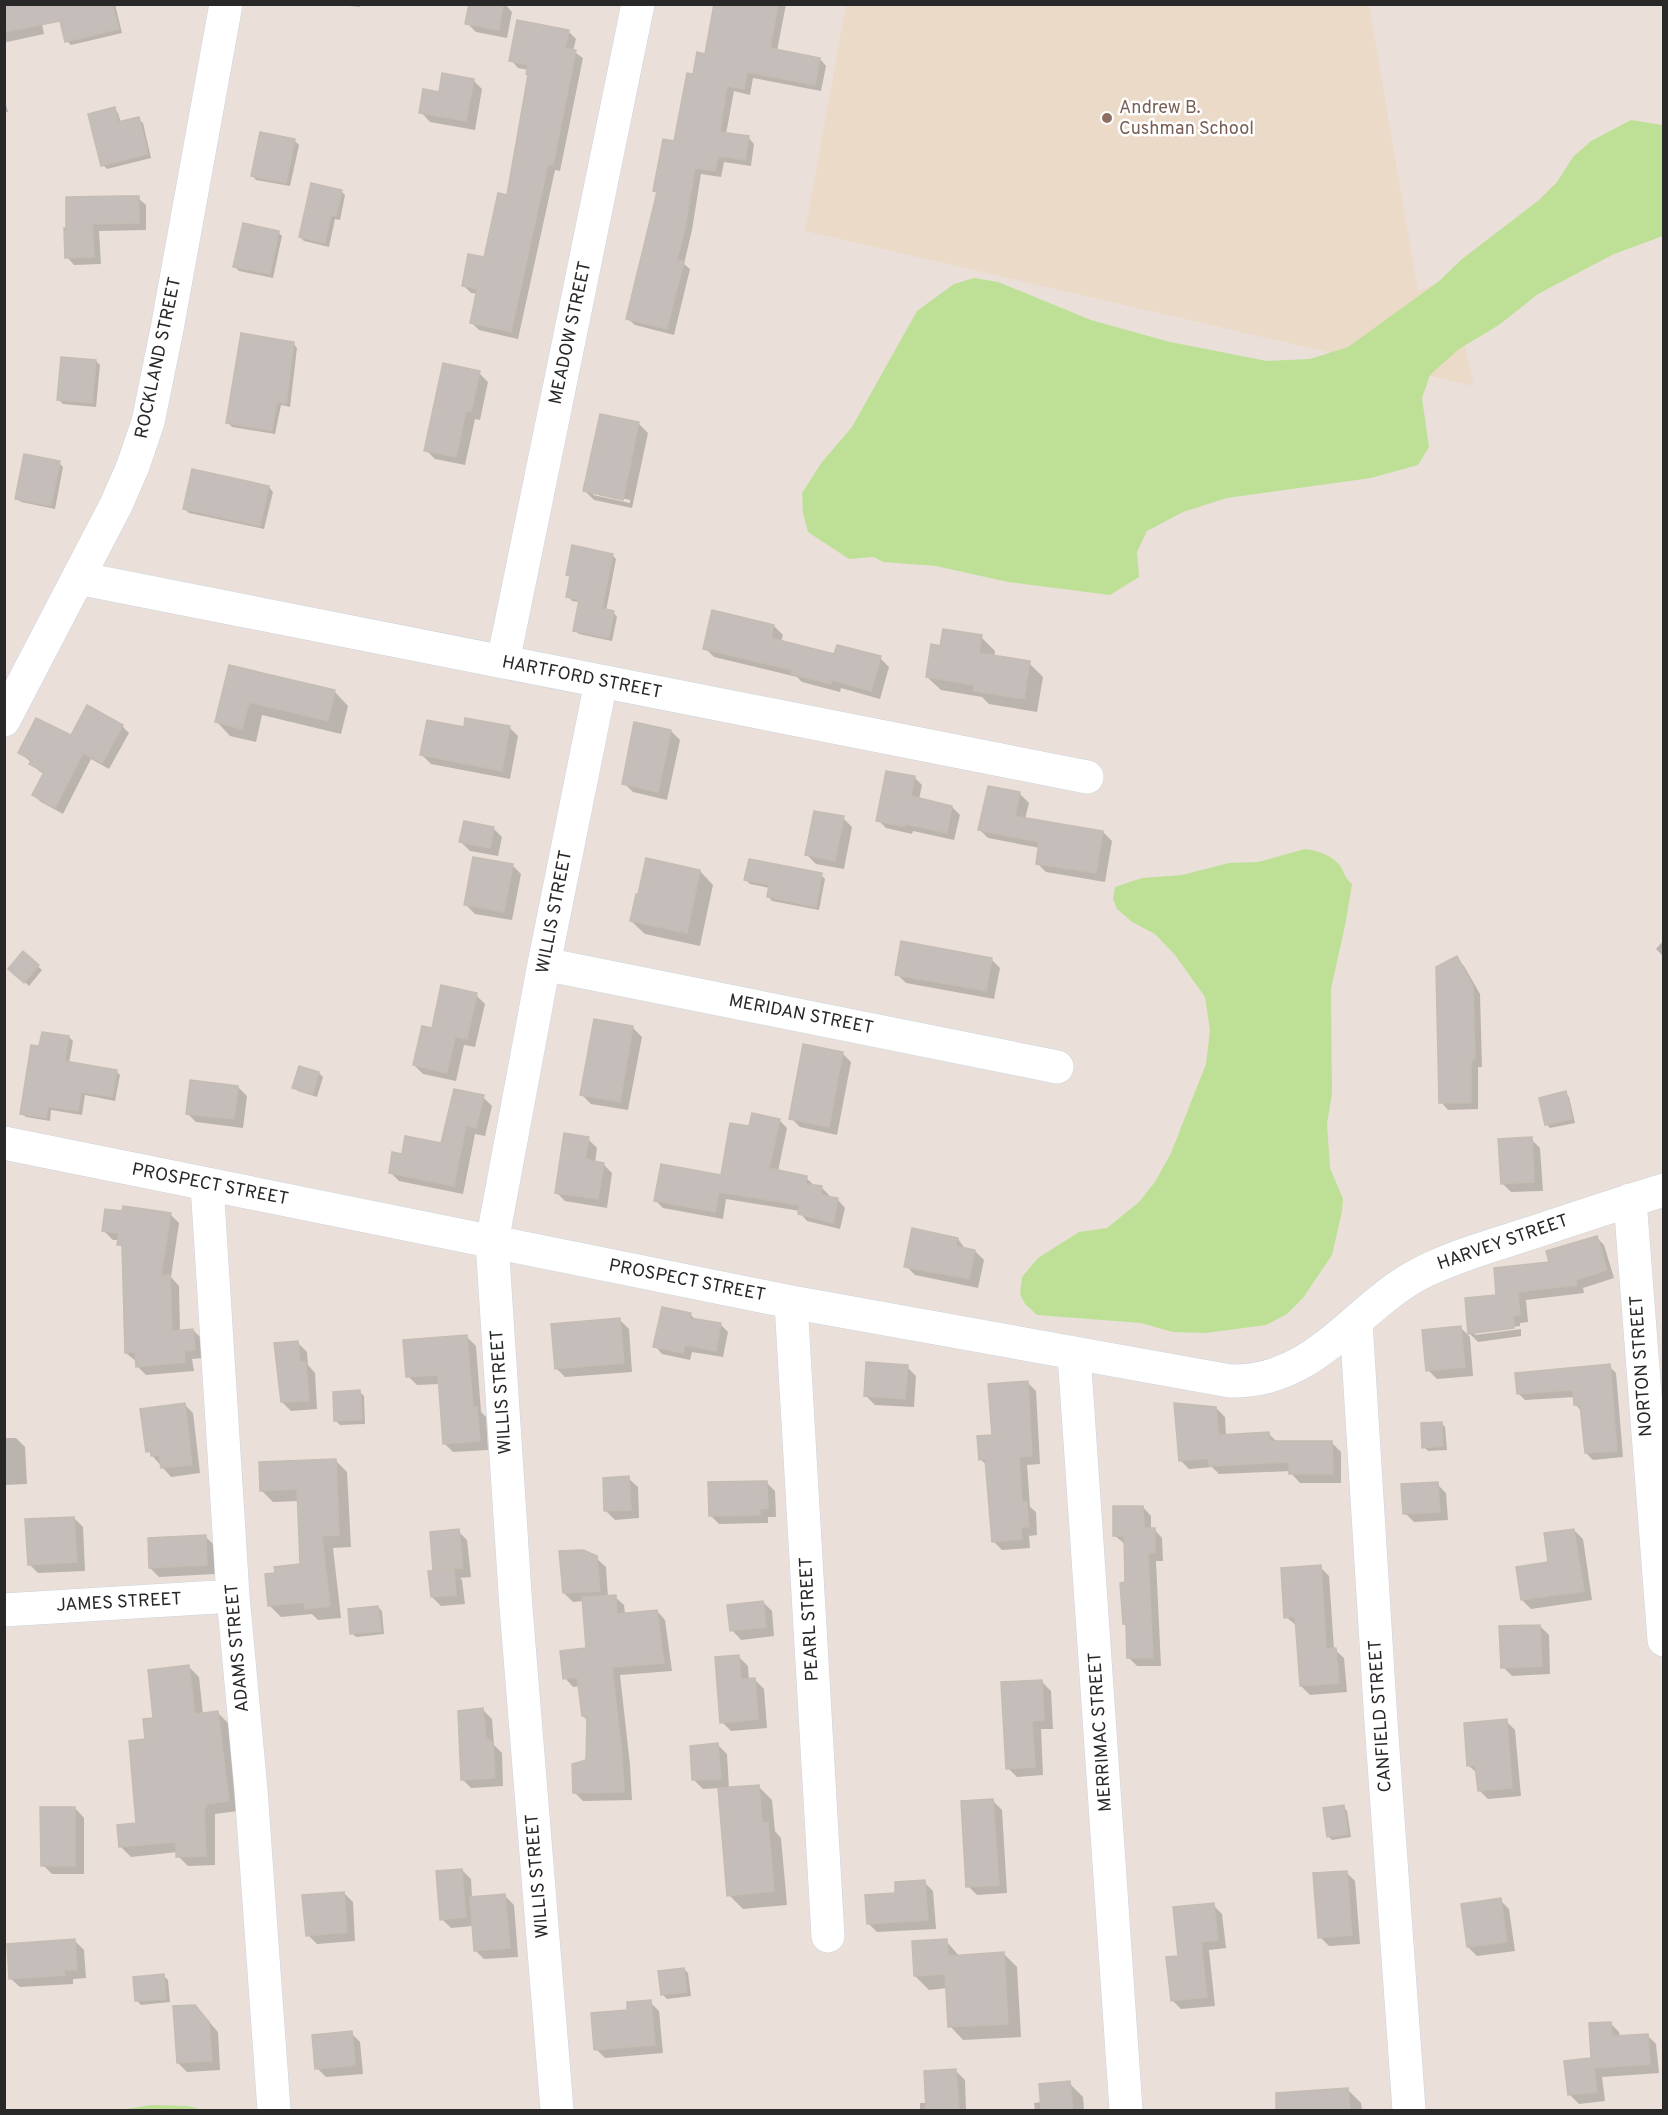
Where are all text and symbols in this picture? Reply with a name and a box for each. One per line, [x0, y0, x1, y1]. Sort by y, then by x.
place label: Andrew B. Cushman School [1119, 97, 1254, 141]
marker: Andrew B. Cushman School [1100, 111, 1114, 125]
street label: MEADOW STREET [545, 259, 597, 407]
street label: ROCKLAND STREET [131, 275, 187, 441]
street label: HARTFORD STREET [500, 651, 664, 705]
street label: WILLIS STREET [532, 848, 578, 976]
street label: MERIDAN STREET [727, 990, 875, 1040]
street label: PROSPECT STREET [130, 1159, 290, 1211]
street label: HARVEY STREET [1434, 1210, 1572, 1276]
street label: PROSPECT STREET [607, 1255, 767, 1307]
street label: NORTON STREET [1626, 1294, 1658, 1438]
street label: WILLIS STREET [486, 1329, 518, 1455]
street label: PEARL STREET [795, 1556, 825, 1682]
street label: ADAMS STREET [221, 1583, 255, 1713]
street label: JAMES STREET [56, 1588, 182, 1618]
street label: CANFIELD STREET [1364, 1639, 1398, 1793]
street label: MERRIMAC STREET [1084, 1651, 1118, 1813]
street label: WILLIS STREET [521, 1813, 555, 1939]

